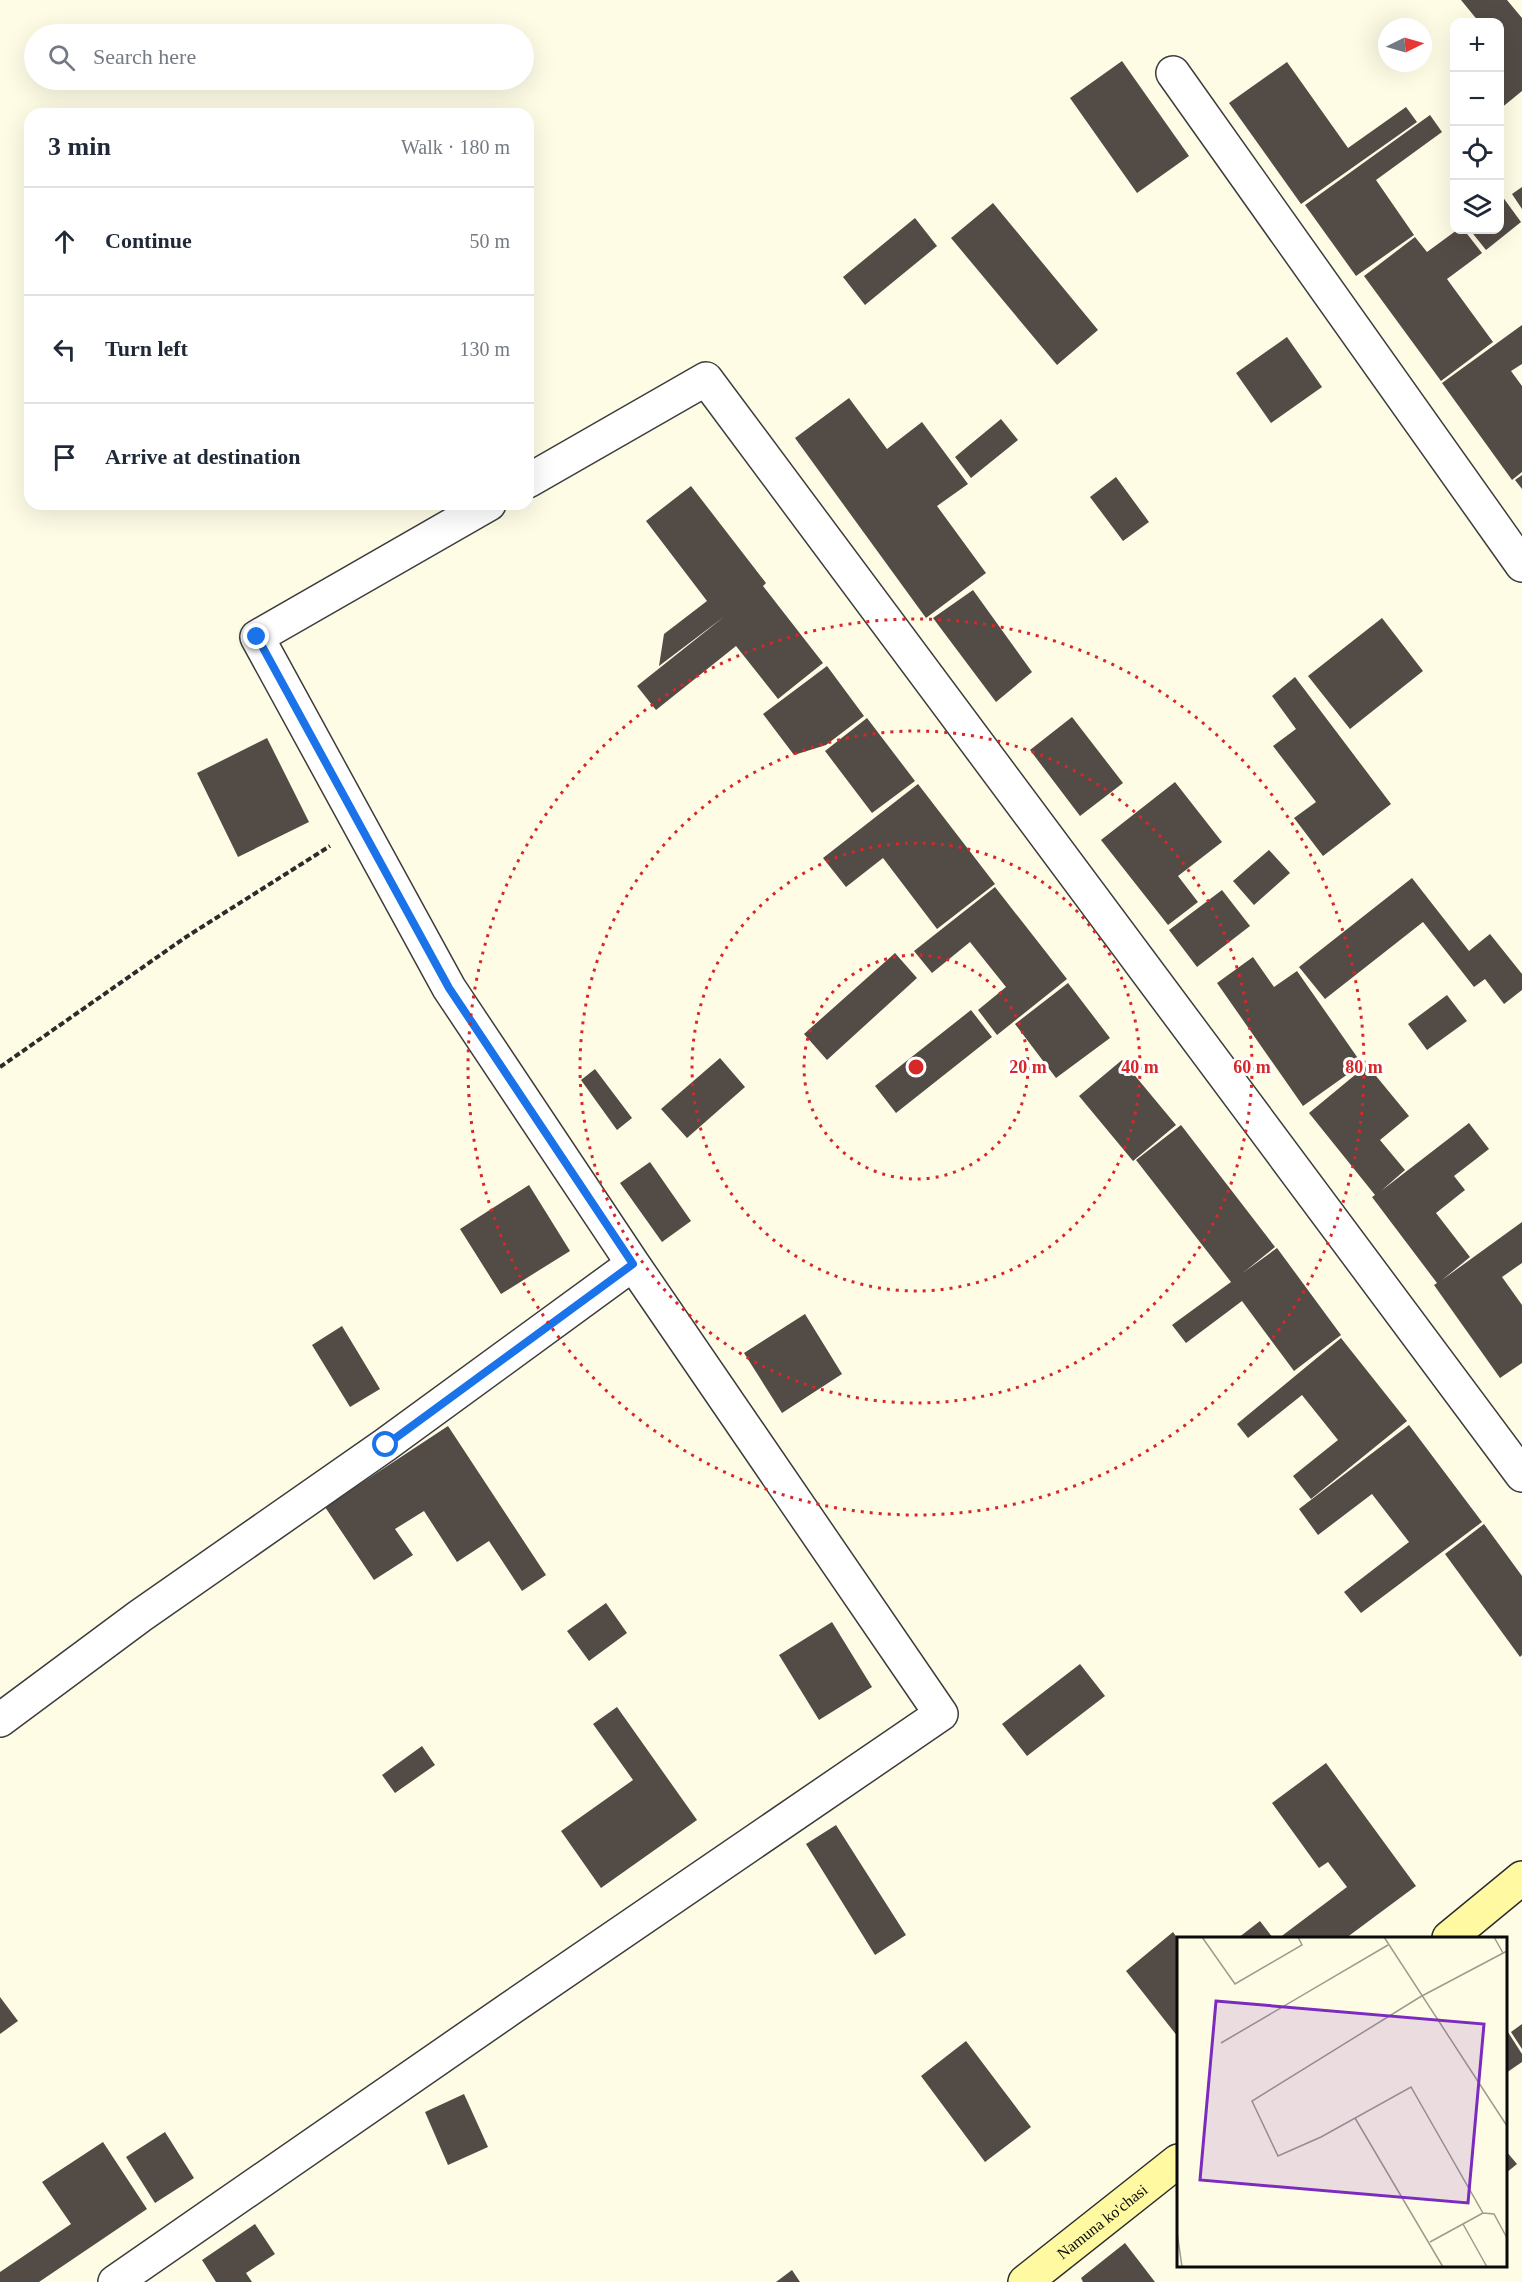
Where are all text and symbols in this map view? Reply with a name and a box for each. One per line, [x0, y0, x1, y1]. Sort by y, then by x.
north arrow [1378, 18, 1432, 72]
map controls [1450, 18, 1504, 234]
button: + [1450, 18, 1504, 72]
search box [24, 24, 534, 90]
icon: search [45, 41, 78, 74]
text: Search here [93, 44, 196, 69]
button: − [1450, 72, 1504, 126]
button: locate [1450, 126, 1504, 180]
text: 3 min [48, 132, 111, 161]
text: Walk · 180 m [401, 136, 510, 158]
button: layers [1450, 180, 1504, 234]
icon: ahead [48, 225, 81, 258]
text: Continue [105, 228, 192, 253]
text: 50 m [469, 230, 510, 252]
icon: left [48, 333, 81, 366]
text: Turn left [105, 336, 188, 361]
text: 130 m [459, 338, 510, 360]
icon: arrive [48, 441, 81, 474]
text: Arrive at destination [105, 444, 301, 469]
route end [243, 623, 269, 649]
centre of rings [906, 1057, 926, 1077]
text: 20 m [1009, 1057, 1047, 1077]
text: 40 m [1121, 1057, 1159, 1077]
text: 60 m [1233, 1057, 1271, 1077]
text: 80 m [1345, 1057, 1383, 1077]
route start [372, 1431, 398, 1457]
inset map [1177, 1937, 1507, 2267]
street label: Namuna ko'chasi [1054, 2180, 1151, 2262]

